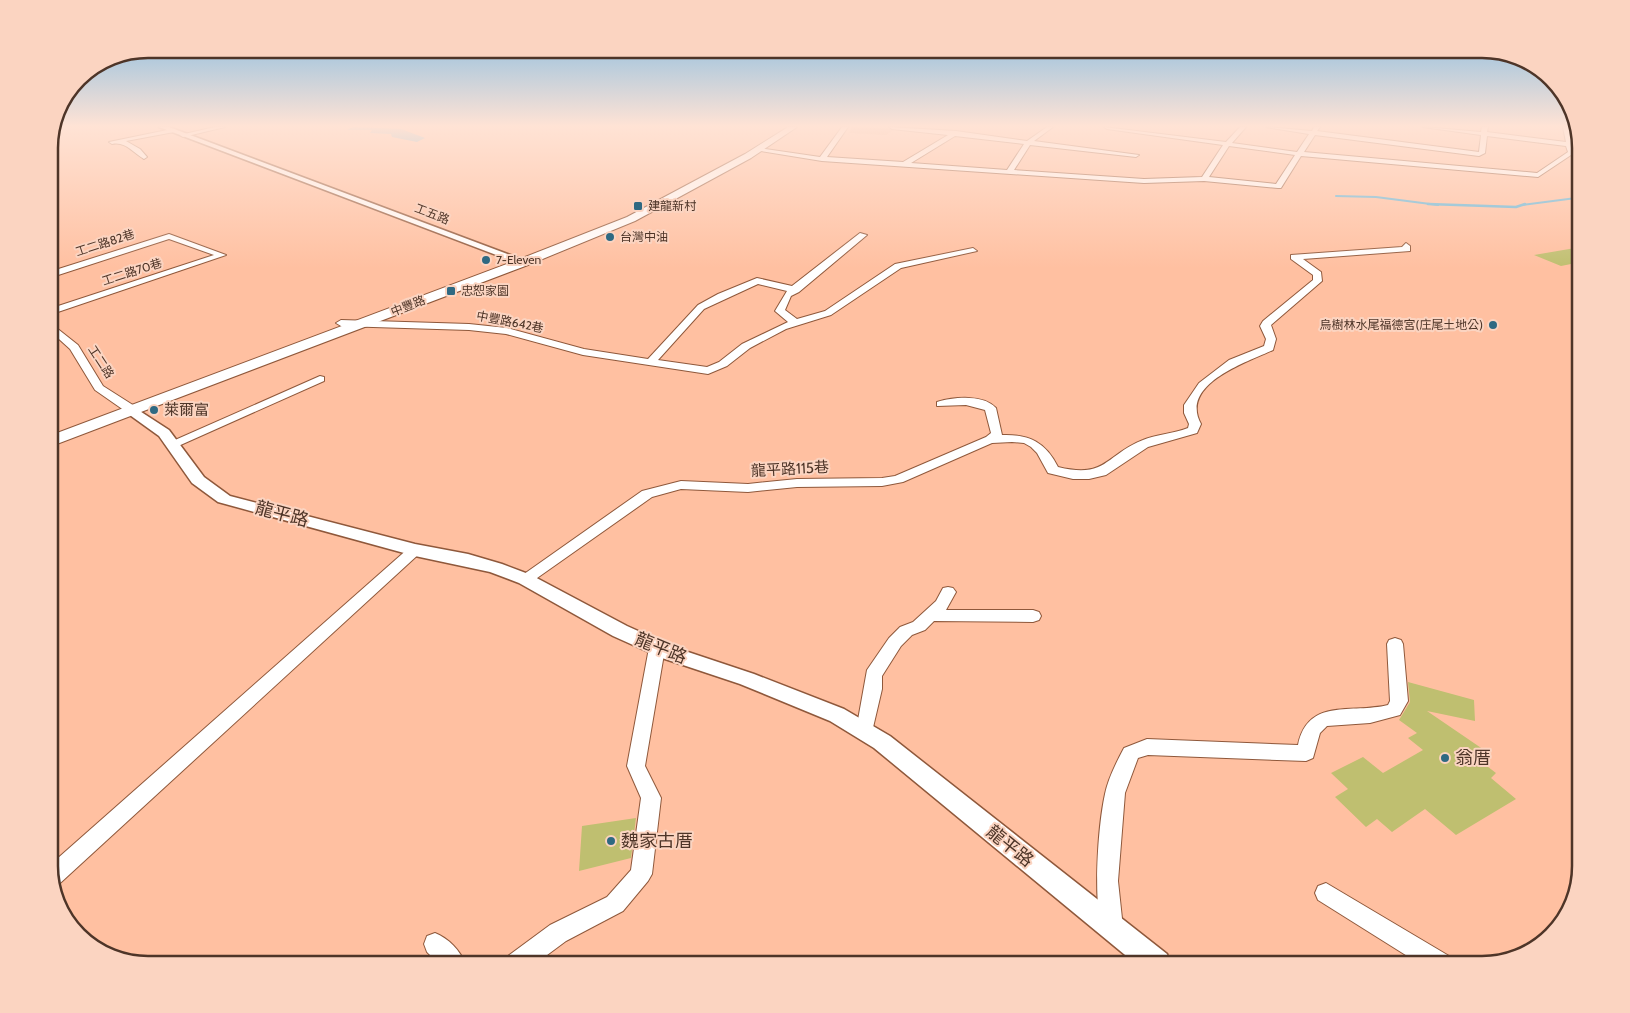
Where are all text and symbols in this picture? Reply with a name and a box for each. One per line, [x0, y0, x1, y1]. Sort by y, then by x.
place label: 建龍新村 [648, 198, 697, 213]
street label: 工五路 [413, 200, 452, 227]
marker: 建龍新村 [632, 200, 644, 212]
street label: 工二路82巷 [73, 226, 136, 259]
place label: 台灣中油 [620, 229, 668, 244]
marker: 台灣中油 [604, 231, 616, 243]
place label: 7-Eleven [496, 252, 541, 267]
marker: 7-Eleven [480, 254, 492, 266]
street label: 工二路70巷 [100, 255, 164, 288]
place label: 忠恕家園 [461, 283, 509, 298]
marker: 忠恕家園 [445, 285, 457, 297]
street label: 中豐路 [388, 292, 427, 319]
street label: 中豐路642巷 [475, 308, 545, 335]
place label: 烏樹林水尾福德宮(庄尾土地公) [1319, 317, 1483, 332]
marker: 烏樹林水尾福德宮(庄尾土地公) [1487, 319, 1499, 331]
street label: 工二路 [85, 343, 118, 381]
place label: 萊爾富 [164, 401, 209, 419]
marker: 萊爾富 [148, 404, 160, 416]
street label: 龍平路115巷 [751, 458, 829, 480]
street label: 龍平路 [253, 496, 311, 532]
street label: 龍平路 [632, 628, 690, 668]
place label: 翁厝 [1455, 747, 1491, 769]
marker: 翁厝 [1439, 752, 1451, 764]
street label: 龍平路 [982, 820, 1038, 872]
place label: 魏家古厝 [621, 830, 693, 852]
marker: 魏家古厝 [605, 835, 617, 847]

